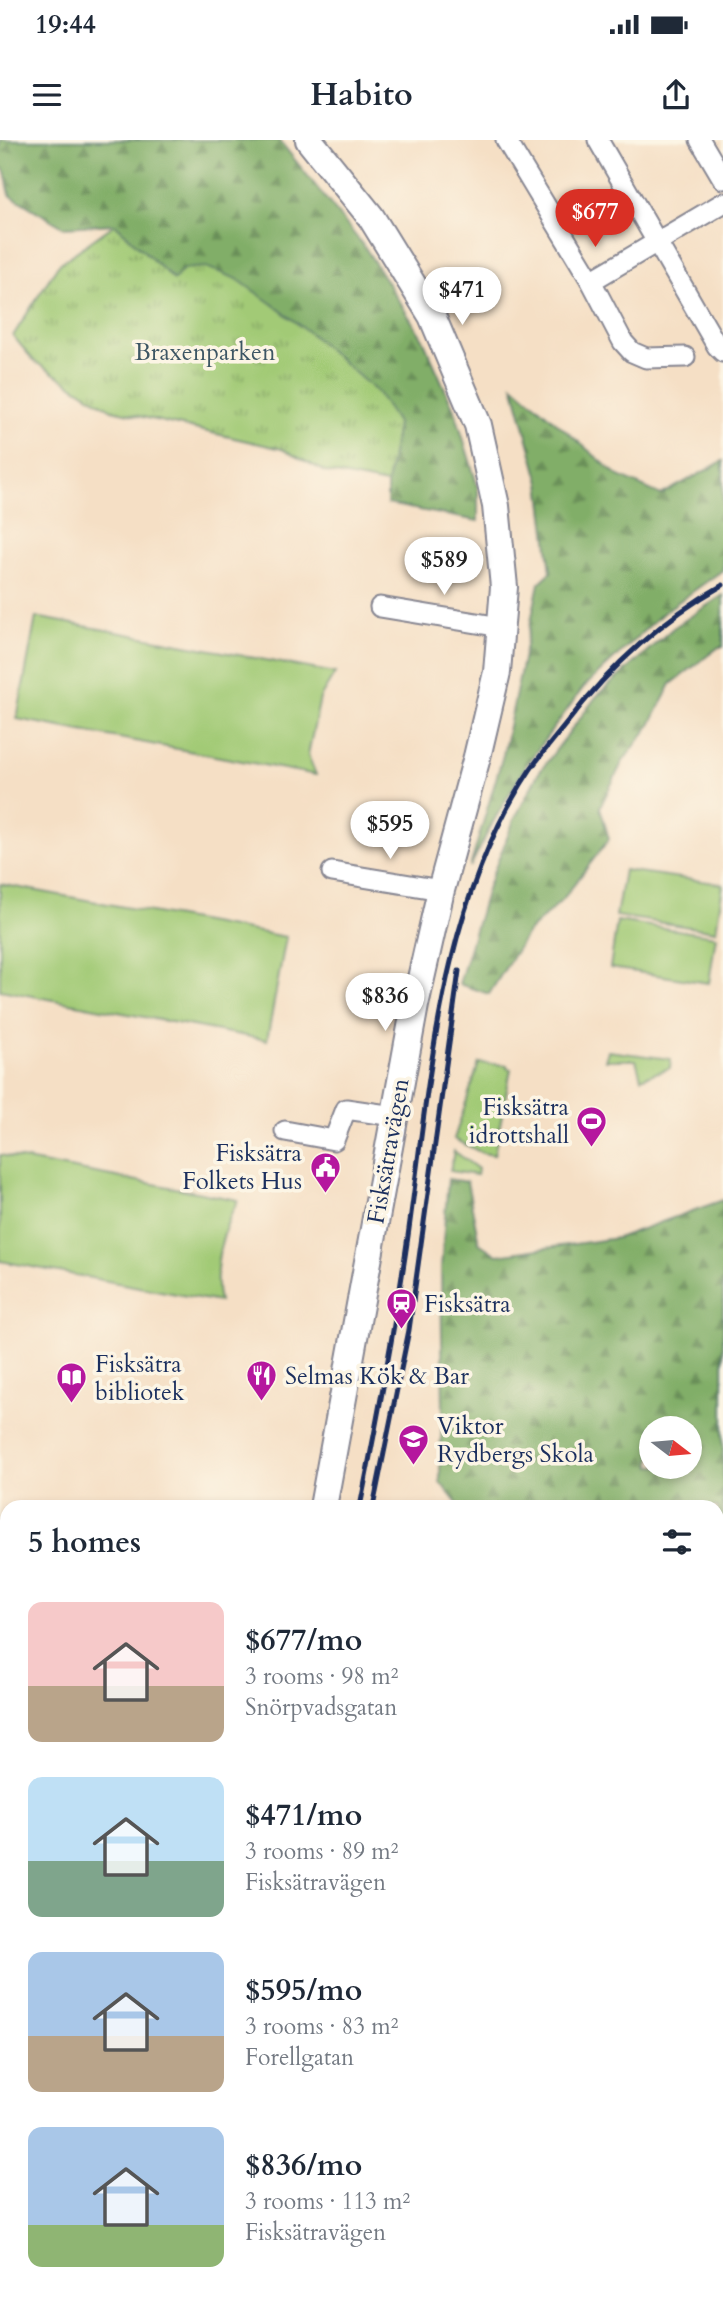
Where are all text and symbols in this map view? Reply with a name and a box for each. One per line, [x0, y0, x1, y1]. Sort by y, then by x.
text: 19:44 [35, 7, 96, 42]
text: Habito [310, 73, 413, 117]
icon: menu [28, 76, 66, 114]
icon: share [657, 76, 695, 114]
pin: $677 [554, 190, 636, 249]
text: $677 [571, 196, 619, 227]
pin: $471 [421, 268, 503, 327]
text: $471 [438, 274, 486, 305]
park label: Braxenparken [134, 336, 276, 369]
pin: $589 [403, 538, 485, 597]
text: $589 [420, 544, 468, 575]
pin: $595 [349, 802, 431, 861]
text: $595 [366, 808, 414, 839]
pin: $836 [344, 974, 426, 1033]
text: $836 [361, 980, 409, 1011]
street label: Fisksätravägen [359, 1075, 418, 1226]
place label: Fisksätra idrottshall [469, 1091, 570, 1152]
sports icon: Fisksätra idrottshall [575, 1104, 609, 1148]
place label: Fisksätra Folkets Hus [182, 1137, 303, 1198]
public building icon: Fisksätra Folkets Hus [308, 1150, 342, 1194]
station icon: Fisksätra [384, 1287, 418, 1331]
place label: Fisksätra [424, 1288, 511, 1321]
place label: Fisksätra bibliotek [95, 1348, 185, 1409]
restaurant icon: Selmas Kök & Bar [245, 1359, 279, 1403]
place label: Selmas Kök & Bar [285, 1360, 469, 1393]
library icon: Fisksätra bibliotek [55, 1361, 89, 1405]
place label: Viktor Rydbergs Skola [437, 1410, 594, 1471]
north arrow [639, 1416, 702, 1479]
map controls [639, 1416, 702, 1479]
school or university icon: Viktor Rydbergs Skola [397, 1423, 431, 1467]
text: 5 homes [28, 1522, 141, 1563]
icon: filters [658, 1523, 696, 1561]
text: $677/mo [245, 1620, 362, 1661]
icon: home [84, 1630, 168, 1714]
text: 3 rooms · 98 m² [245, 1661, 398, 1692]
text: Snörpvadsgatan [245, 1692, 397, 1723]
text: $471/mo [245, 1795, 362, 1836]
icon: home [84, 1805, 168, 1889]
text: 3 rooms · 89 m² [245, 1836, 398, 1867]
text: Fisksätravägen [245, 1867, 386, 1898]
text: $595/mo [245, 1970, 362, 2011]
icon: home [84, 1980, 168, 2064]
text: 3 rooms · 83 m² [245, 2011, 398, 2042]
text: Forellgatan [245, 2042, 354, 2073]
text: $836/mo [245, 2145, 362, 2186]
icon: home [84, 2155, 168, 2239]
text: 3 rooms · 113 m² [245, 2186, 410, 2217]
text: Fisksätravägen [245, 2217, 386, 2248]

